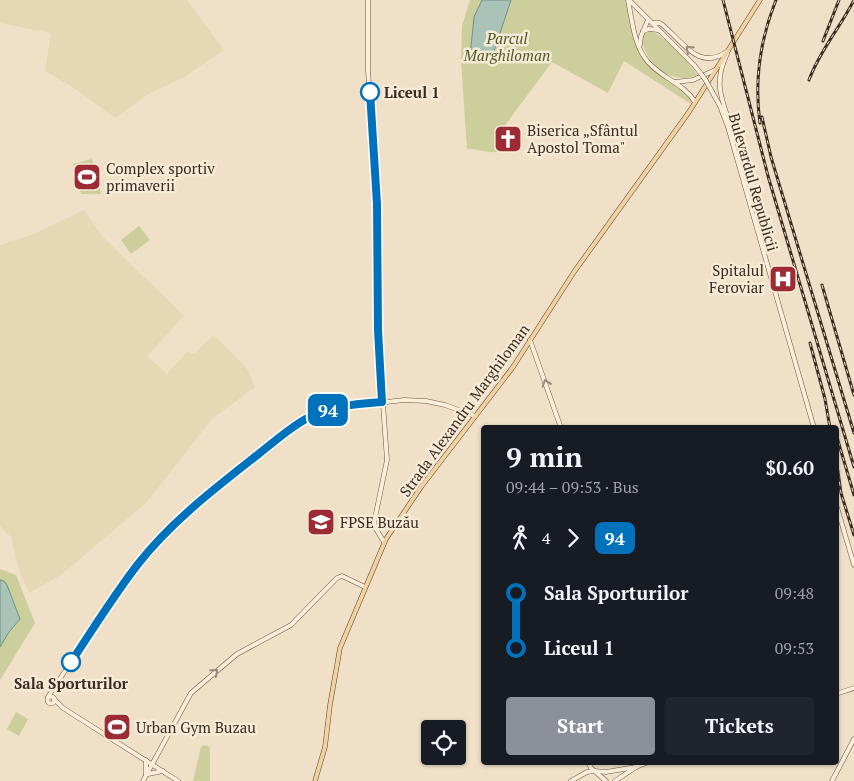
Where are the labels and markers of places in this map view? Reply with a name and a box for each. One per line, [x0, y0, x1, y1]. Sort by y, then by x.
marker: Liceul 1 [360, 82, 380, 102]
place label: Liceul 1 [384, 82, 440, 102]
place label: Biserica „Sfântul Apostol Toma" [527, 120, 638, 157]
church icon: Biserica „Sfântul Apostol Toma" [493, 124, 523, 154]
place label: Complex sportiv primaverii [106, 158, 215, 195]
sports icon: Complex sportiv primaverii [72, 162, 102, 192]
place label: Spitalul Feroviar [709, 260, 764, 297]
hospital icon: Spitalul Feroviar [768, 264, 798, 294]
school or university icon: FPSE Buzău [306, 507, 336, 537]
place label: FPSE Buzău [340, 512, 419, 532]
marker: Sala Sporturilor [61, 652, 81, 672]
place label: Sala Sporturilor [14, 673, 129, 693]
sports icon: Urban Gym Buzau [102, 712, 132, 742]
place label: Urban Gym Buzau [136, 717, 256, 737]

